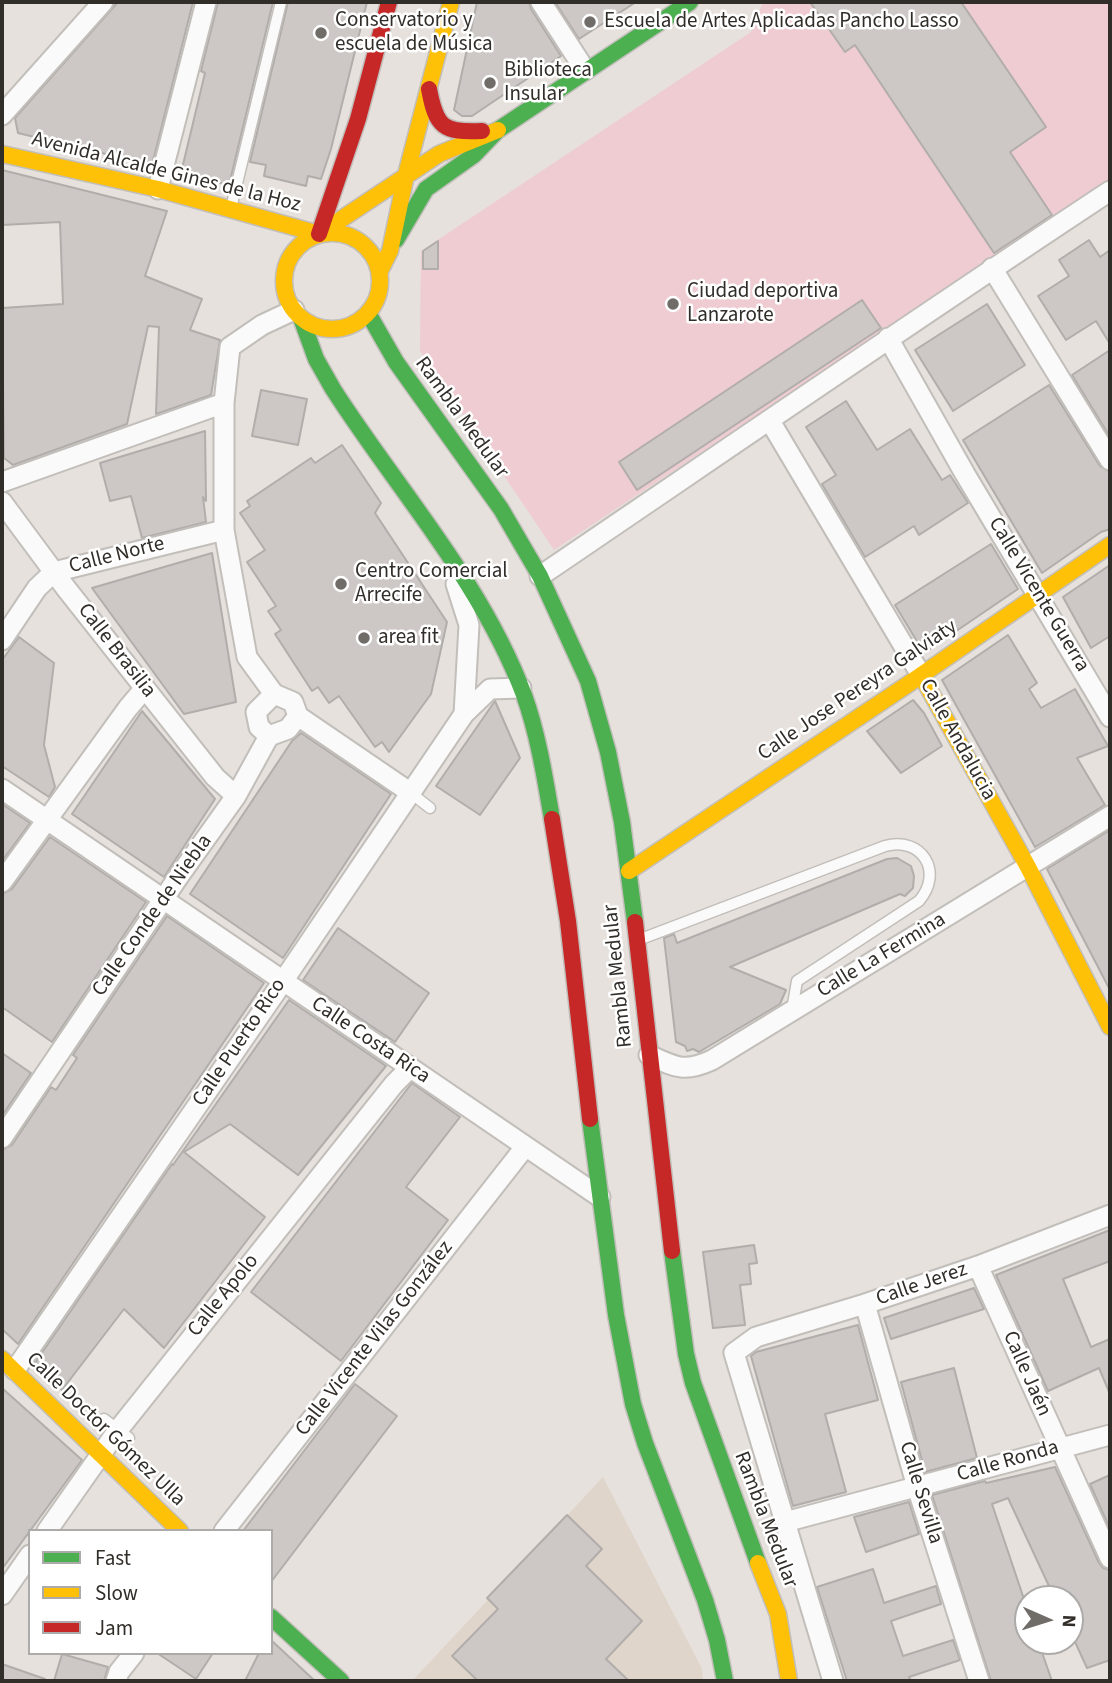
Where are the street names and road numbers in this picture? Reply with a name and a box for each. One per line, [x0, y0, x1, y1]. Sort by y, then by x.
street label: Avenida Alcalde Gines de la Hoz [29, 127, 303, 219]
street label: Rambla Medular [409, 353, 513, 483]
street label: Calle Vicente Guerra [982, 513, 1094, 677]
street label: Calle Norte [67, 532, 167, 580]
street label: Calle Brasilia [71, 599, 161, 703]
street label: Calle Jose Pereyra Galviaty [754, 615, 962, 767]
street label: Calle Andalucia [913, 675, 1001, 805]
street label: Calle Conde de Niebla [88, 830, 218, 1002]
street label: Rambla Medular [599, 903, 639, 1049]
street label: Calle La Fermina [813, 908, 951, 1004]
street label: Calle Puerto Rico [188, 974, 292, 1112]
street label: Calle Costa Rica [306, 992, 434, 1090]
street label: Calle Vicente Vilas González [291, 1236, 459, 1442]
street label: Calle Apolo [183, 1250, 265, 1342]
street label: Calle Jerez [873, 1258, 971, 1312]
street label: Calle Jaén [996, 1328, 1056, 1420]
street label: Calle Doctor Gómez Ulla [20, 1348, 190, 1512]
street label: Calle Ronda [954, 1435, 1062, 1489]
street label: Calle Sevilla [892, 1439, 948, 1547]
street label: Rambla Medular [728, 1448, 802, 1592]

